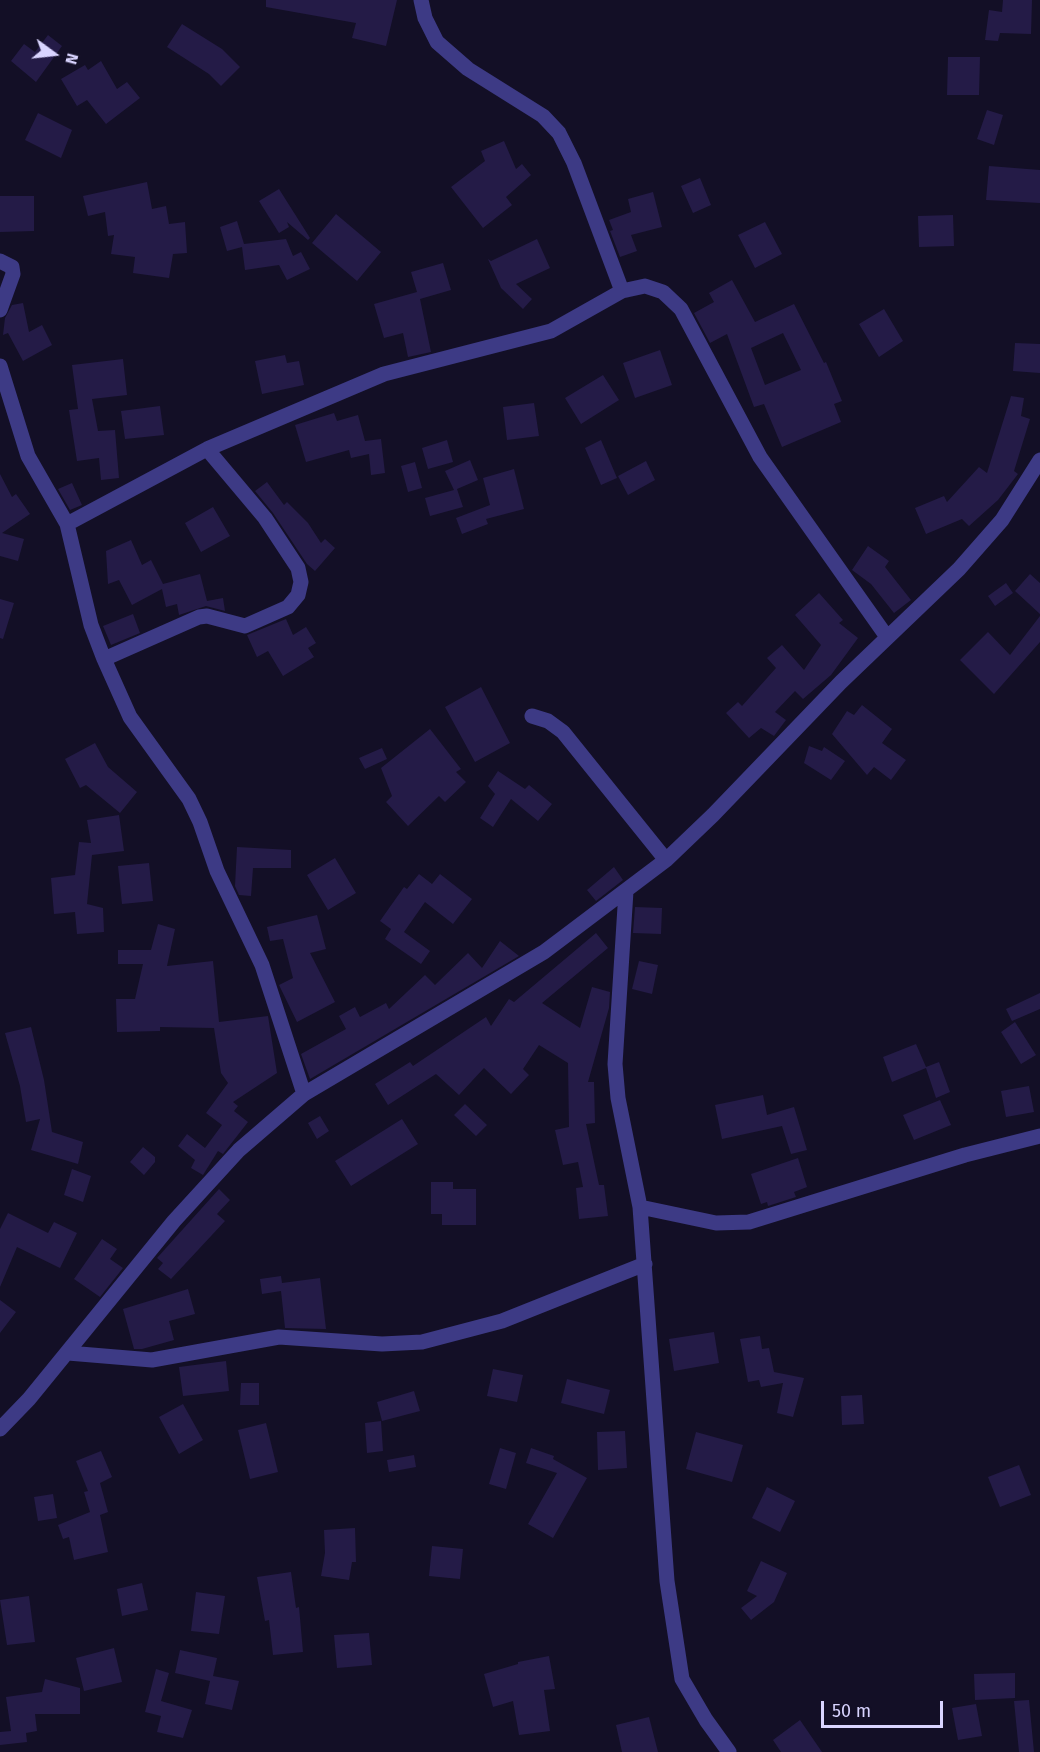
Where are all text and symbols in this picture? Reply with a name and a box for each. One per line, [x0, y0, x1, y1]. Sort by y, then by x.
north arrow [24, 24, 84, 84]
text: N [61, 51, 82, 66]
scale bar [824, 1689, 946, 1727]
text: 50 m [832, 1700, 871, 1722]

